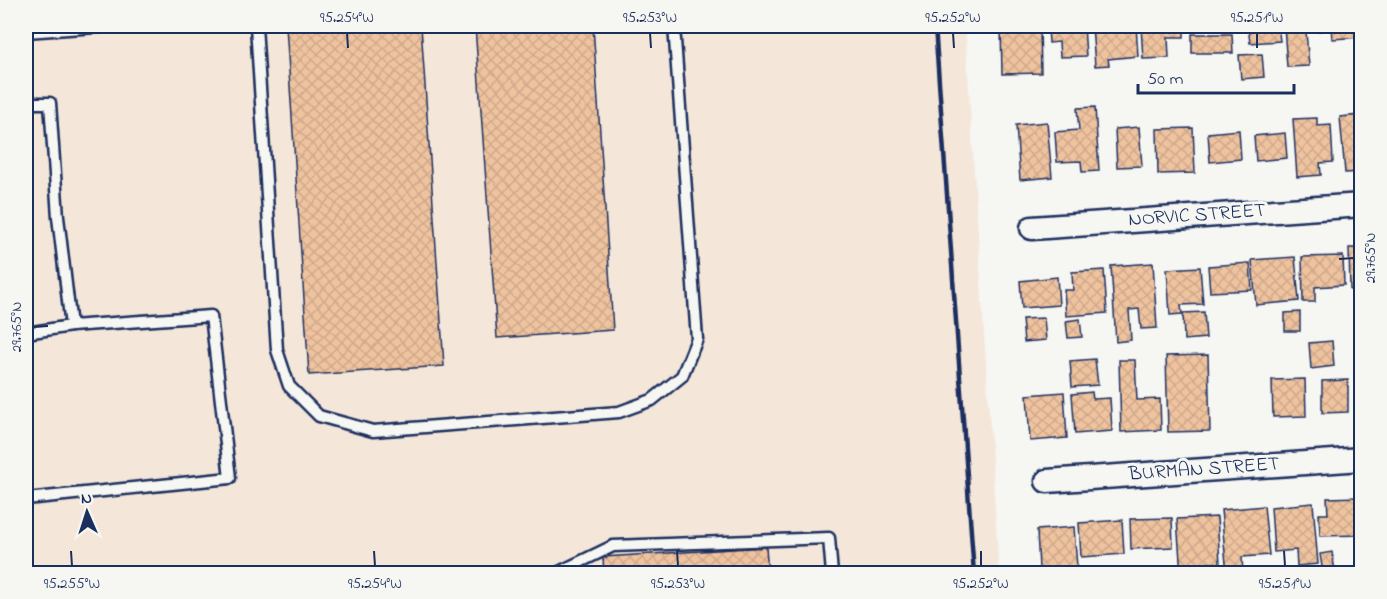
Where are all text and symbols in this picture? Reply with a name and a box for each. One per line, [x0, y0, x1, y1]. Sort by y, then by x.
text: 95.254°W [320, 7, 374, 29]
text: 95.253°W [623, 7, 677, 29]
text: 95.252°W [925, 7, 981, 29]
text: 95.251°W [1231, 7, 1283, 29]
scale bar [1138, 57, 1294, 95]
text: 50 m [1147, 67, 1184, 93]
street label: NORVIC STREET [1127, 197, 1267, 235]
text: 29.765°N [1360, 233, 1382, 283]
text: 29.765°N [6, 302, 28, 352]
street label: BURMAN STREET [1127, 450, 1280, 490]
north arrow [57, 482, 117, 542]
text: N [80, 487, 93, 511]
text: 95.255°W [44, 573, 100, 595]
text: 95.254°W [348, 573, 402, 595]
text: 95.253°W [651, 573, 705, 595]
text: 95.252°W [953, 573, 1009, 595]
text: 95.251°W [1259, 573, 1311, 595]

